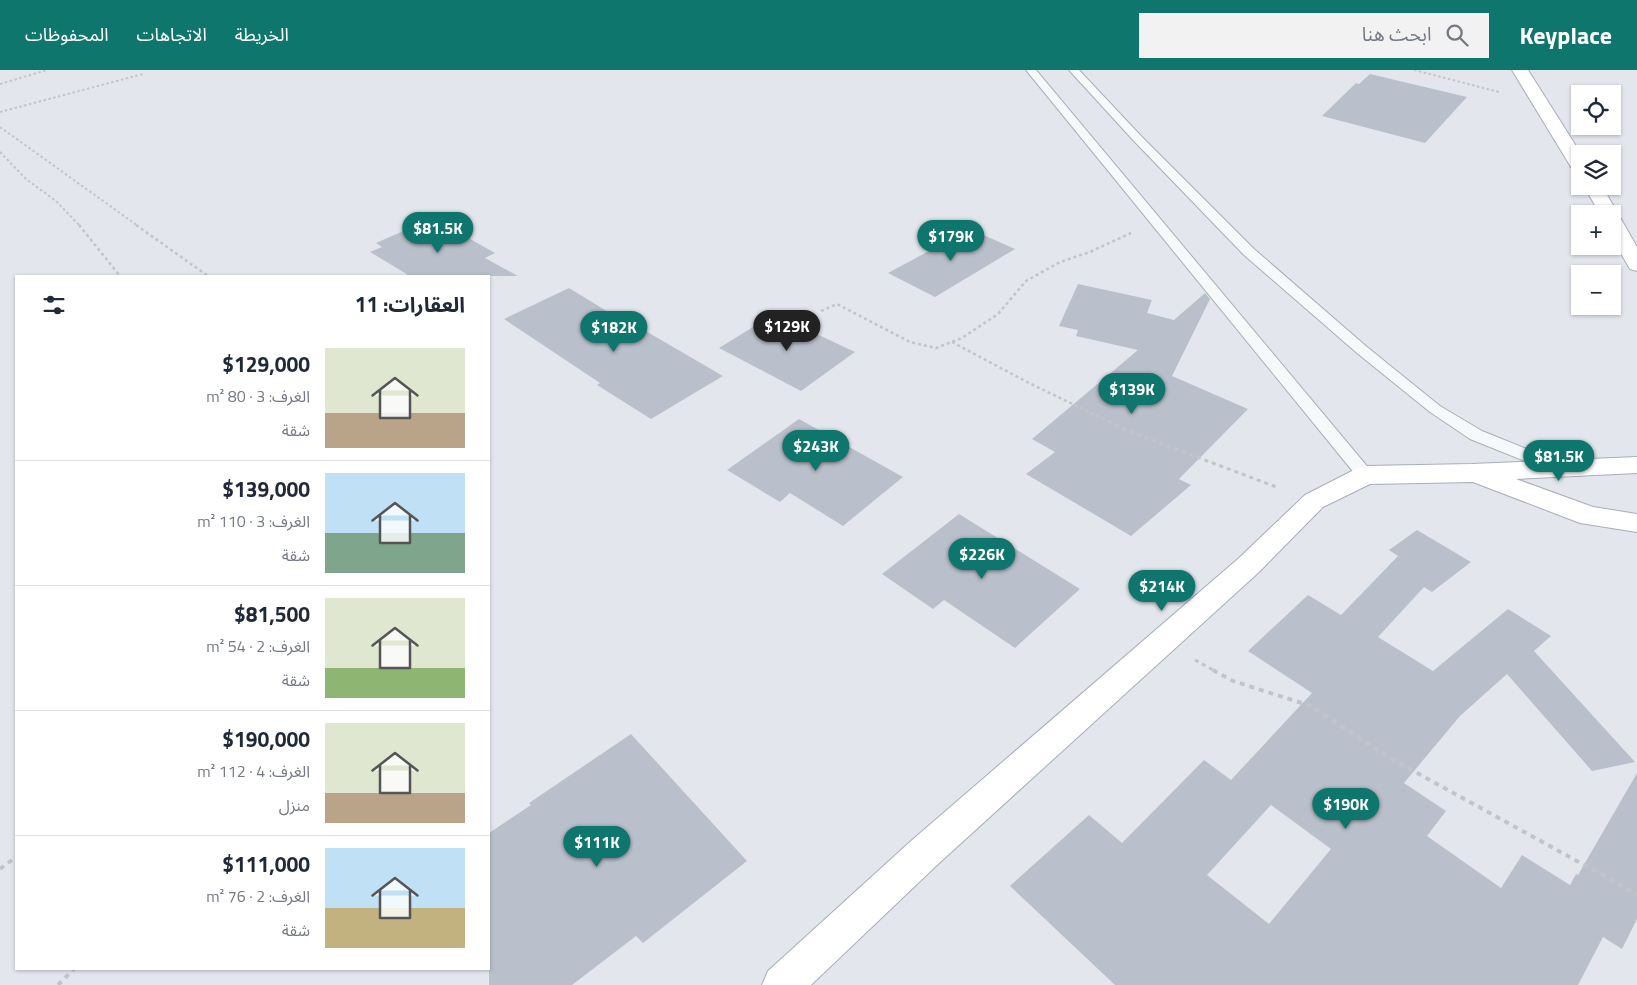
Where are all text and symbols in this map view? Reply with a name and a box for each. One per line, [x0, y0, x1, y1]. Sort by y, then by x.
search box [1139, 13, 1489, 58]
text: Keyplace [1519, 17, 1612, 53]
text: ابحث هنا [1362, 19, 1431, 48]
text: المحفوظات [25, 21, 109, 48]
text: الاتجاهات [137, 21, 207, 48]
text: الخريطة [235, 21, 289, 48]
icon: search [1443, 21, 1471, 49]
map controls [1571, 85, 1621, 315]
button: locate [1571, 85, 1621, 135]
button: layers [1571, 145, 1621, 195]
button: + [1571, 205, 1621, 255]
pin: $81.5K [397, 212, 479, 254]
text: $81.5K [413, 216, 463, 240]
pin: $179K [916, 220, 986, 262]
text: $179K [928, 224, 974, 248]
button: − [1571, 265, 1621, 315]
text: العقارات: 11 [355, 288, 465, 320]
icon: filters [40, 291, 68, 319]
pin: $182K [579, 310, 649, 353]
pin: $129K [752, 310, 822, 352]
text: $129K [764, 314, 810, 338]
text: $182K [591, 315, 637, 339]
text: $129,000 [222, 348, 310, 380]
icon: home [365, 368, 425, 428]
pin: $139K [1097, 372, 1167, 415]
text: $139K [1109, 377, 1155, 401]
text: الغرف: 3 · 80 m² [206, 384, 310, 408]
text: شقة [282, 418, 310, 442]
pin: $243K [781, 430, 851, 472]
text: $243K [793, 434, 839, 458]
pin: $81.5K [1518, 440, 1600, 482]
text: $81.5K [1534, 444, 1584, 468]
text: $139,000 [222, 473, 310, 505]
icon: home [365, 493, 425, 553]
text: الغرف: 3 · 110 m² [197, 509, 310, 533]
pin: $226K [947, 538, 1017, 580]
text: $226K [959, 542, 1005, 566]
text: شقة [282, 543, 310, 567]
pin: $214K [1127, 570, 1197, 612]
text: $214K [1139, 574, 1185, 598]
text: $81,500 [234, 598, 310, 630]
icon: home [365, 618, 425, 678]
text: الغرف: 2 · 54 m² [206, 634, 310, 658]
text: شقة [282, 668, 310, 692]
text: $190,000 [222, 723, 310, 755]
icon: home [365, 743, 425, 803]
text: الغرف: 4 · 112 m² [197, 759, 310, 783]
pin: $190K [1311, 788, 1381, 830]
text: $190K [1323, 792, 1369, 816]
text: منزل [279, 793, 310, 817]
pin: $111K [562, 826, 632, 868]
text: $111K [574, 830, 620, 854]
text: $111,000 [222, 848, 310, 880]
icon: home [365, 868, 425, 928]
text: الغرف: 2 · 76 m² [206, 884, 310, 908]
text: شقة [282, 918, 310, 942]

